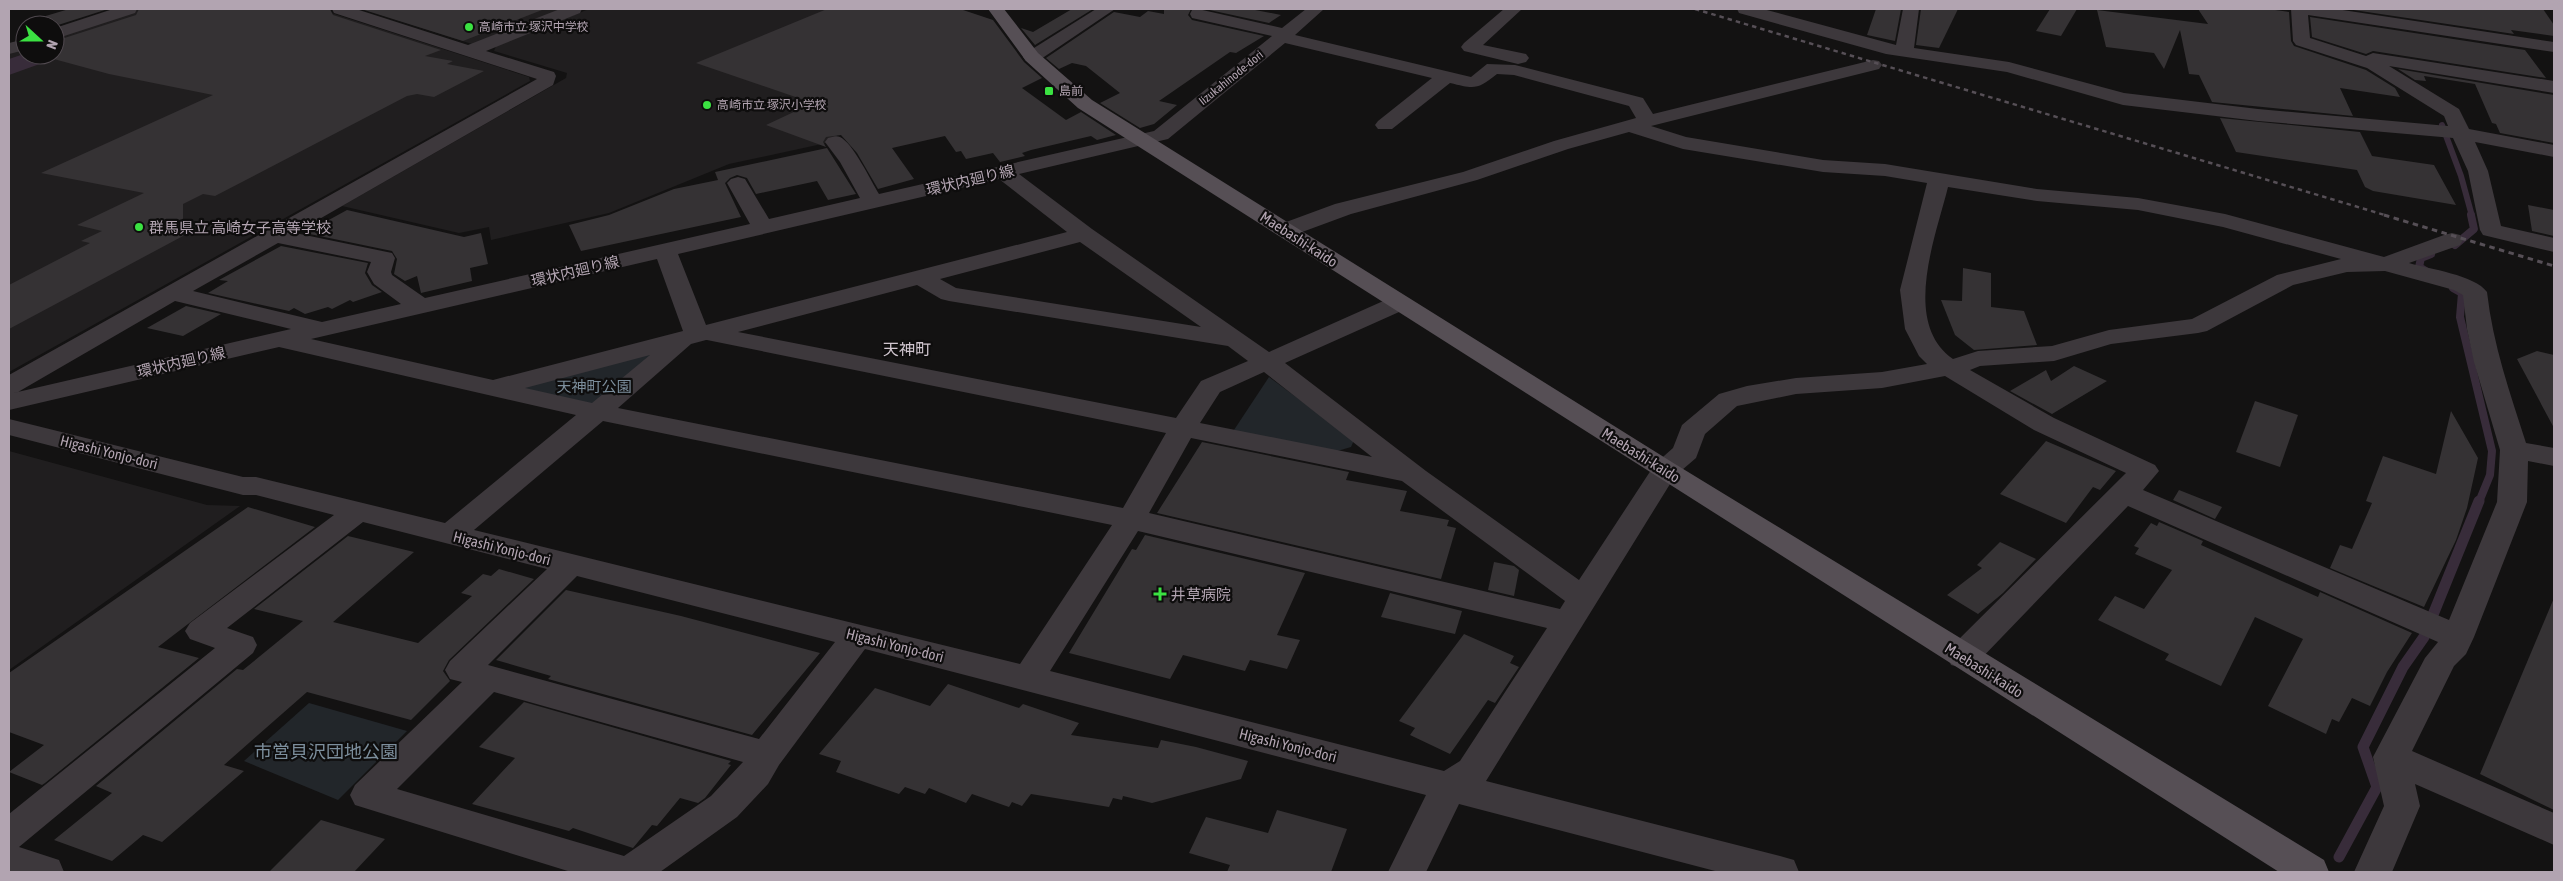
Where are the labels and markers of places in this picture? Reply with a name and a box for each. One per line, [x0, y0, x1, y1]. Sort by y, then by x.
place label: 高崎市立 塚沢中学校 [479, 20, 589, 34]
marker: 高崎市立 塚沢中学校 [463, 21, 475, 33]
place label: 島前 [1059, 84, 1083, 98]
marker: 島前 [1043, 85, 1055, 97]
place label: 高崎市立 塚沢小学校 [717, 98, 827, 112]
marker: 高崎市立 塚沢小学校 [701, 99, 713, 111]
place label: 群馬県立 高崎女子高等学校 [149, 219, 331, 236]
marker: 群馬県立 高崎女子高等学校 [133, 221, 145, 233]
place label: 井草病院 [1171, 586, 1231, 603]
marker: 井草病院 [1153, 587, 1167, 601]

